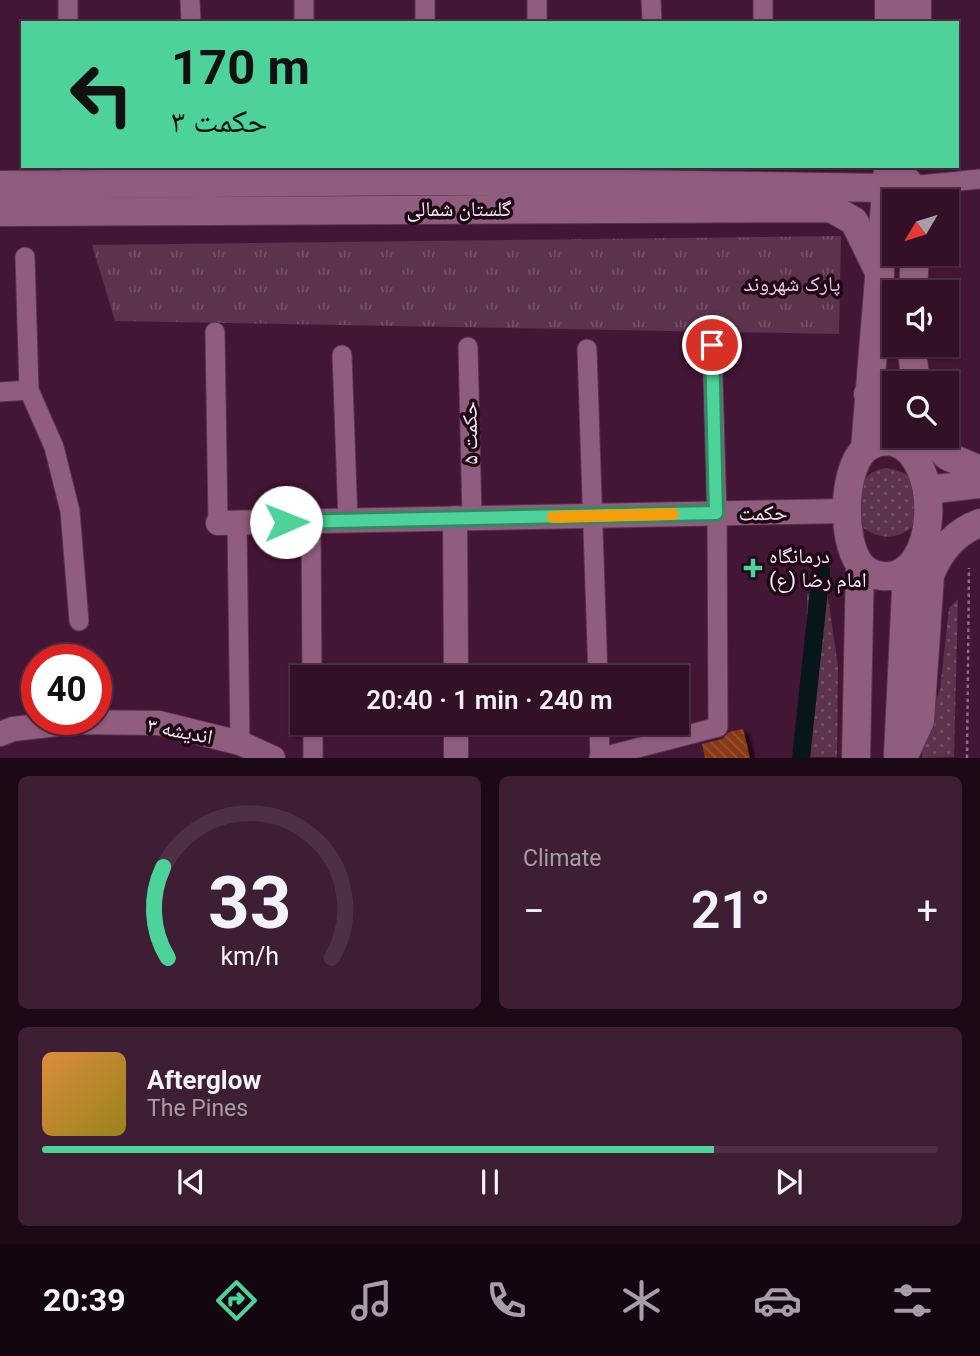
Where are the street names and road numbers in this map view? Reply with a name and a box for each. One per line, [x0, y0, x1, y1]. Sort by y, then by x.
street label: گلستان شمالی [407, 197, 512, 222]
street label: حکمت ۵ [457, 401, 483, 465]
street label: حکمت [738, 501, 788, 525]
street label: اندیشه ۳ [145, 713, 215, 749]

